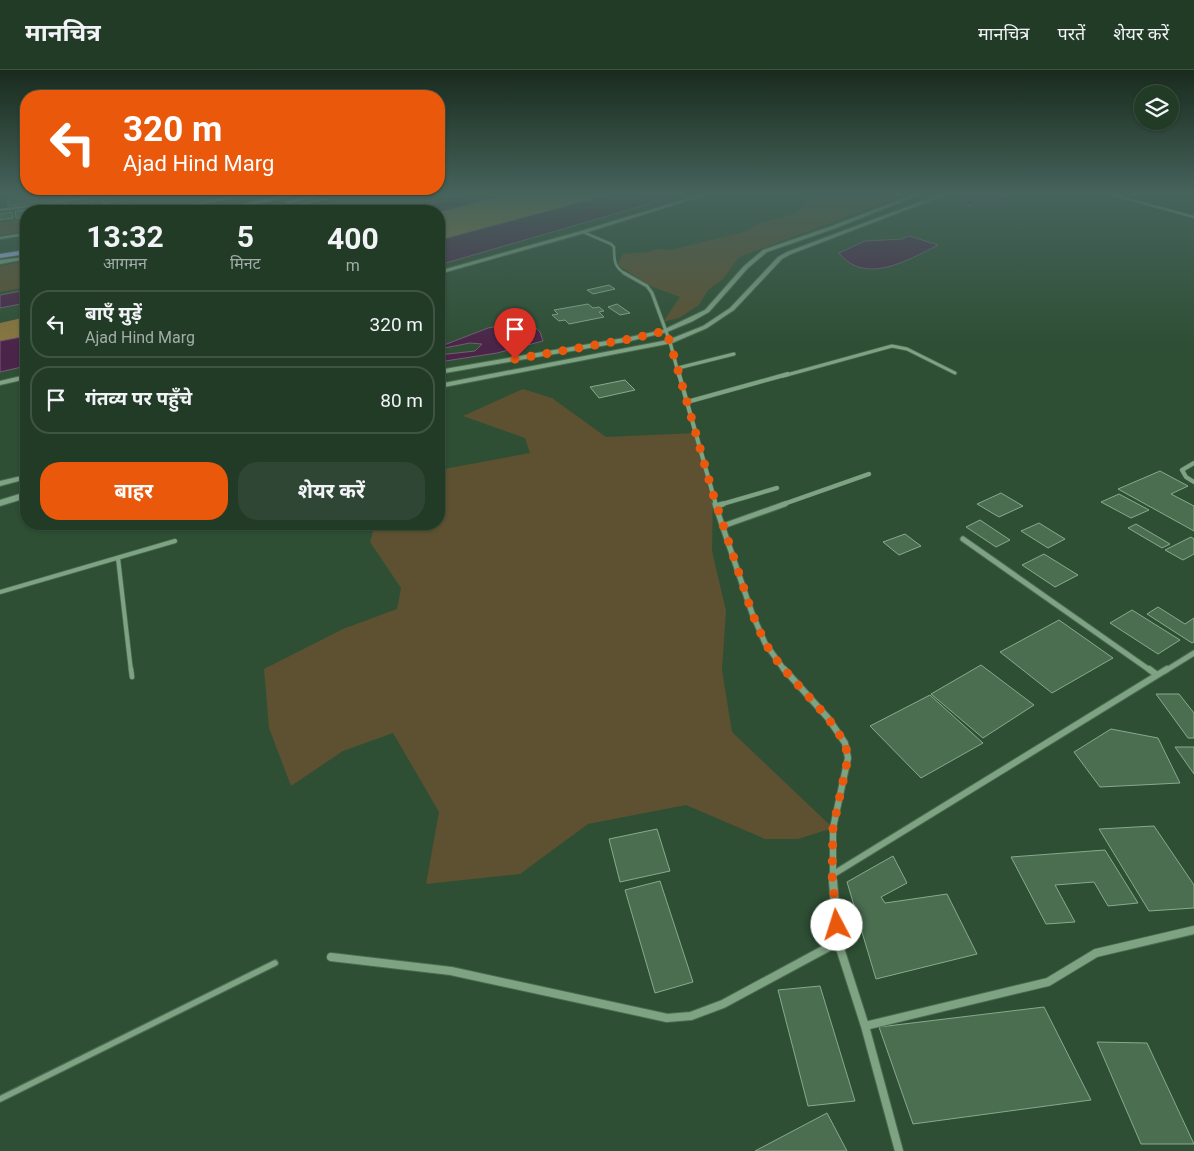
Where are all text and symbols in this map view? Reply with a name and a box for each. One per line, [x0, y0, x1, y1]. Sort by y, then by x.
text: मानचित्र [25, 19, 101, 47]
text: मानचित्र [978, 23, 1029, 44]
text: परतें [1057, 23, 1085, 44]
text: शेयर करें [1113, 23, 1169, 44]
map controls [1134, 85, 1179, 130]
button: layers [1134, 85, 1179, 130]
text: 320 m [123, 109, 222, 150]
icon: left [40, 110, 105, 175]
text: Ajad Hind Marg [123, 151, 274, 176]
text: 13:32 [86, 219, 164, 254]
text: 5 [237, 219, 254, 254]
text: 400 [327, 221, 379, 256]
text: आगमन [103, 254, 147, 273]
text: मिनट [230, 254, 261, 273]
text: m [346, 256, 360, 275]
text: बाएँ मुड़ें [85, 302, 142, 325]
pin [494, 308, 536, 359]
icon: left [42, 310, 70, 338]
text: 320 m [370, 313, 423, 336]
icon: arrive [501, 315, 529, 343]
text: Ajad Hind Marg [85, 328, 195, 347]
icon: arrive [42, 386, 70, 414]
text: गंतव्य पर पहुँचे [85, 387, 192, 410]
text: 80 m [380, 389, 423, 412]
button: बाहर [40, 462, 228, 520]
button: शेयर करें [238, 462, 425, 520]
position arrow [810, 898, 862, 950]

